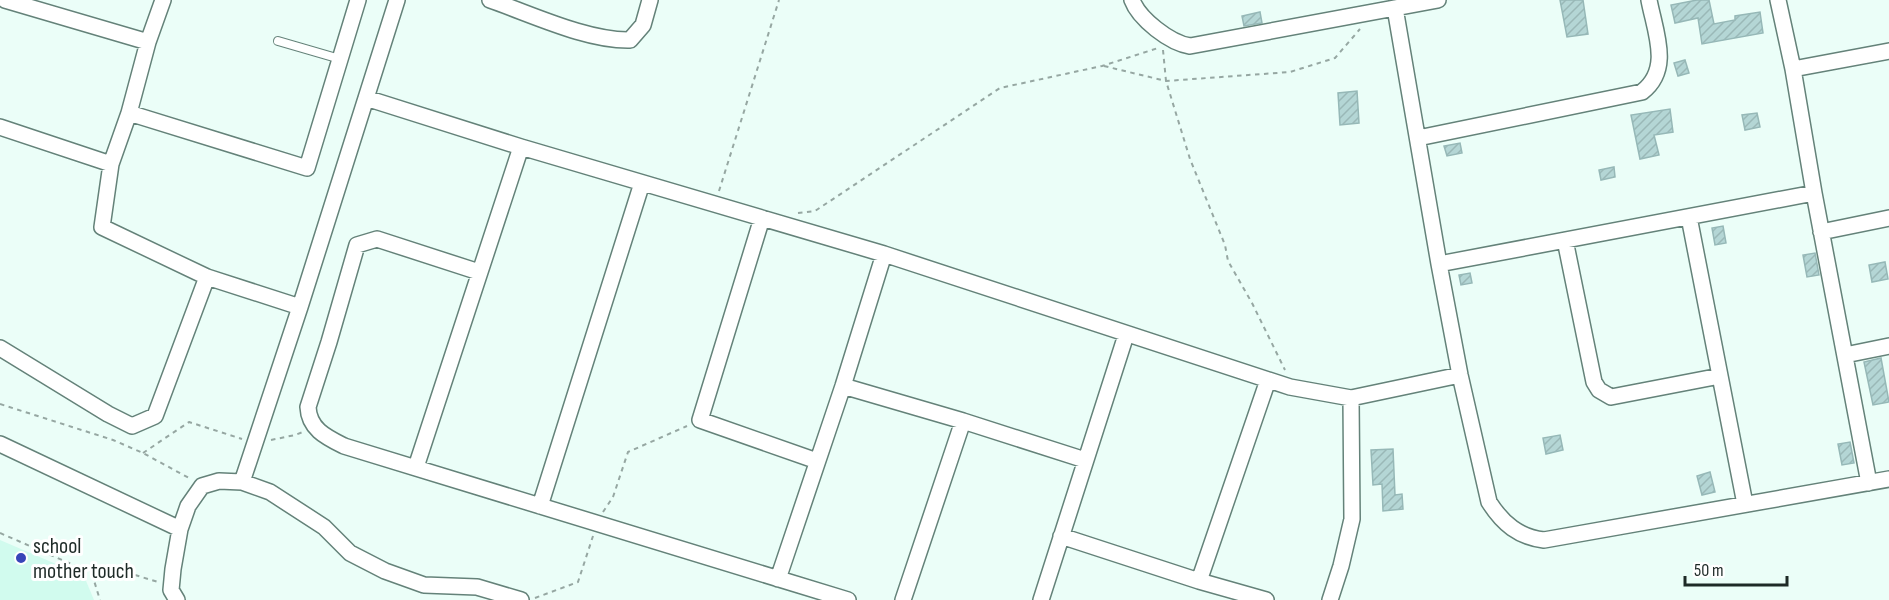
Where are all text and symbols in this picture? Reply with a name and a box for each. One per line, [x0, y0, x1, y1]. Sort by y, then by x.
place label: school mother touch [33, 533, 134, 585]
scale bar [1685, 549, 1787, 587]
marker: school mother touch [14, 551, 28, 565]
text: 50 m [1694, 560, 1724, 581]

